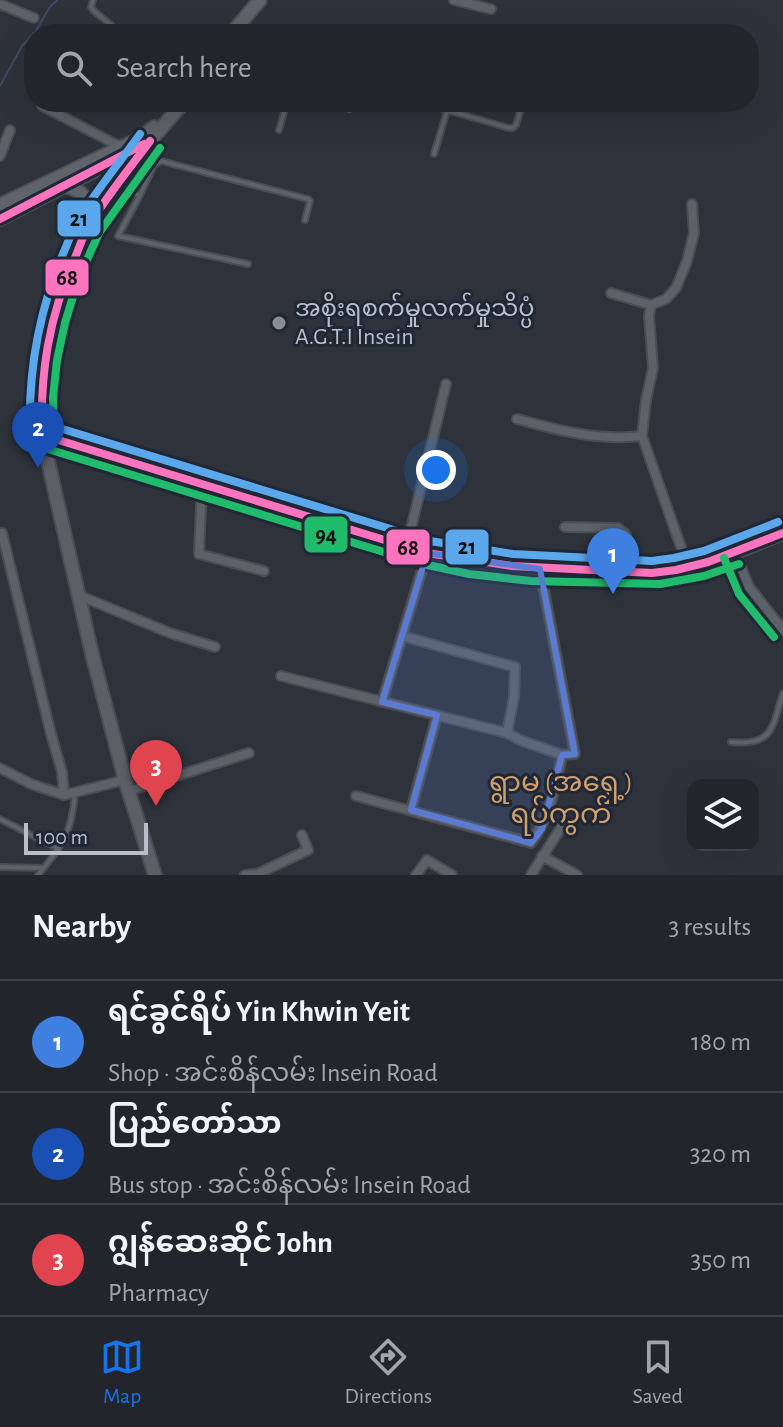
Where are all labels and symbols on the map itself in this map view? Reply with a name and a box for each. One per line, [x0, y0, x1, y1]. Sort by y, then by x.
line badge: 21 [56, 199, 102, 238]
text: 21 [70, 208, 88, 230]
line badge: 68 [44, 258, 90, 297]
text: 68 [56, 267, 78, 289]
place label: အစိုးရစက်မှုလက်မှုသိပ္ပံ A.G.T.I Insein [295, 292, 535, 349]
marker: အစိုးရစက်မှုလက်မှုသိပ္ပံ A.G.T.I Insein [270, 314, 288, 332]
pin: 2 [12, 402, 64, 468]
your location [416, 450, 456, 490]
line badge: 94 [303, 515, 349, 554]
text: 94 [315, 524, 337, 546]
line badge: 68 [385, 528, 431, 566]
line badge: 21 [444, 528, 490, 566]
pin: 1 [587, 528, 639, 594]
text: 21 [458, 536, 476, 558]
text: 68 [397, 537, 419, 559]
pin: 3 [130, 740, 182, 806]
district label: ရွာမ (အရှေ့) ရပ်ကွက် [489, 769, 633, 836]
scale bar [24, 819, 148, 855]

